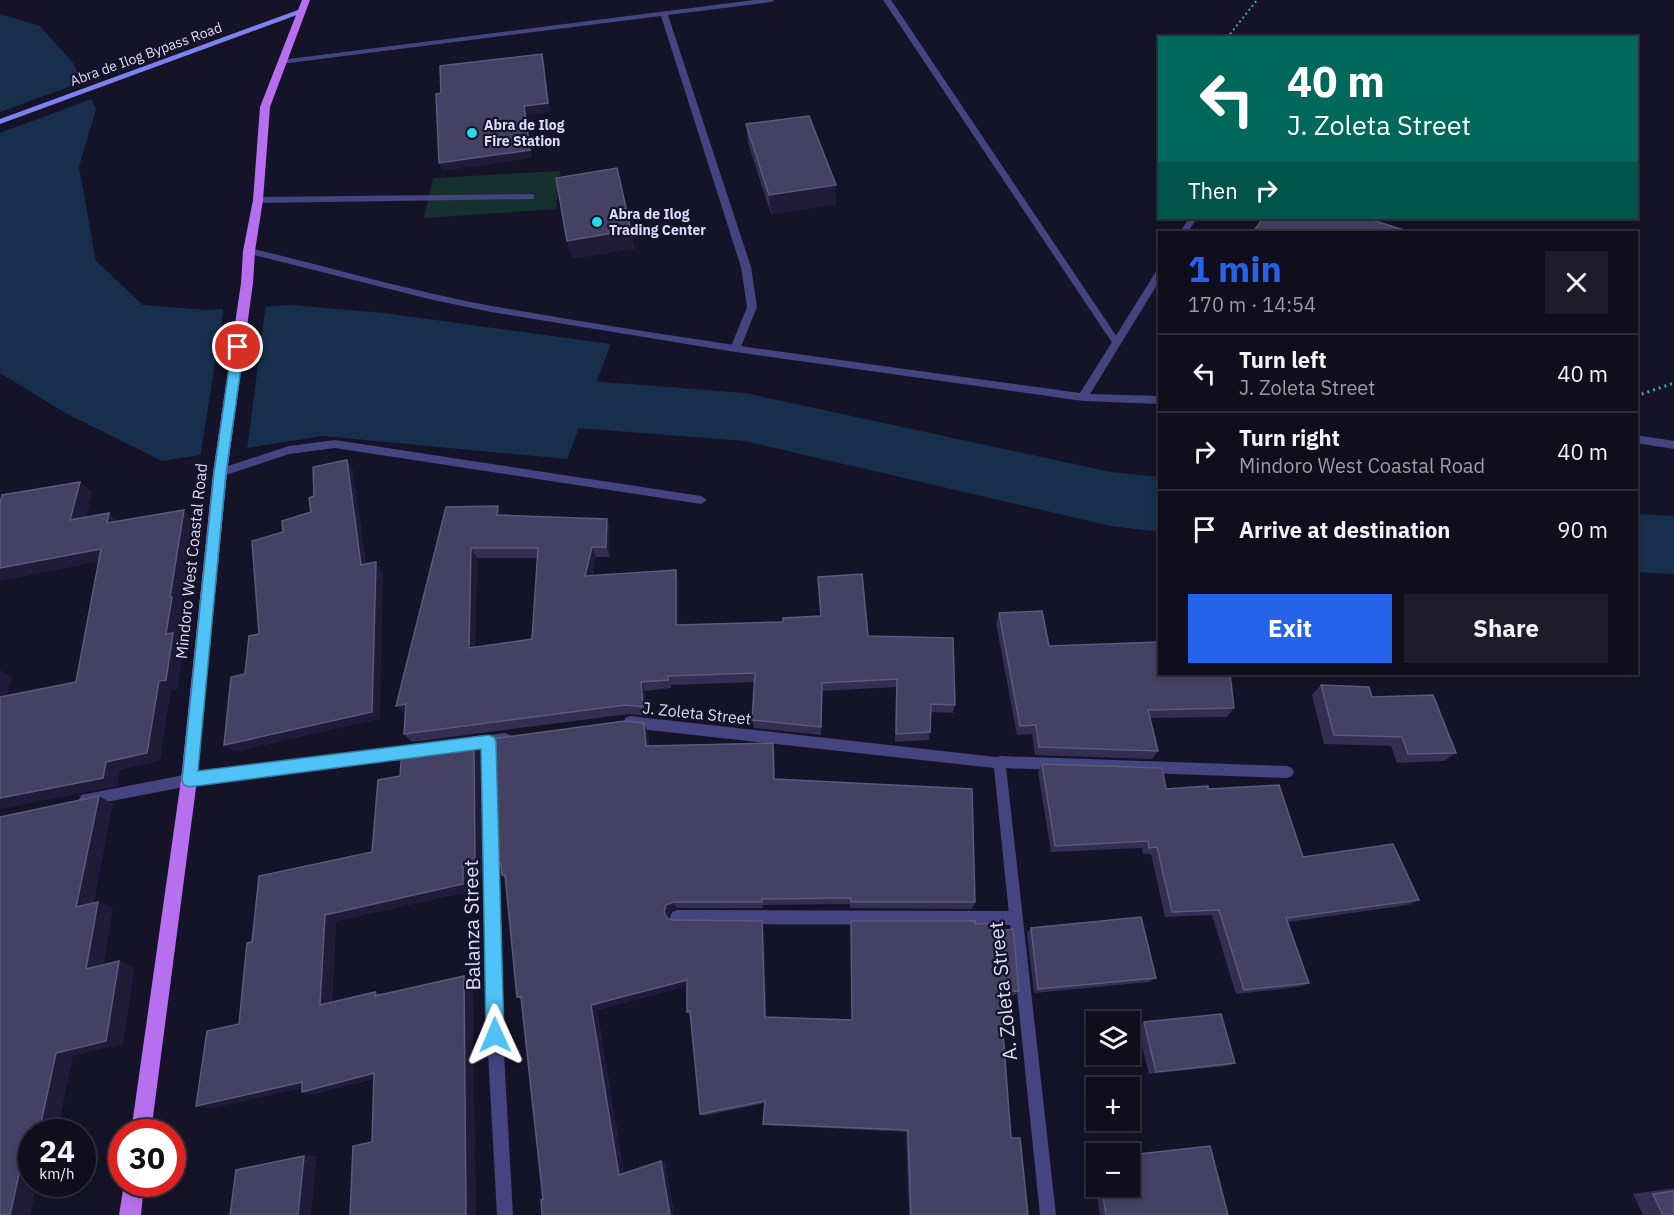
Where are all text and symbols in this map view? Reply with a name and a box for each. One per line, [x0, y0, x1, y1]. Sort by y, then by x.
street label: Abra de Ilog Bypass Road [67, 18, 225, 90]
text: 40 m [1287, 54, 1385, 109]
icon: left [1188, 60, 1266, 138]
text: J. Zoleta Street [1287, 107, 1471, 142]
place label: Abra de Ilog Fire Station [484, 116, 565, 150]
marker: Abra de Ilog Fire Station [465, 126, 479, 140]
icon: right [1250, 174, 1283, 207]
text: Then [1188, 176, 1238, 205]
place label: Abra de Ilog Trading Center [609, 205, 706, 239]
marker: Abra de Ilog Trading Center [590, 215, 604, 229]
text: 1 min [1188, 245, 1282, 292]
button: close [1545, 251, 1608, 314]
text: 170 m · 14:54 [1188, 291, 1316, 318]
pin [212, 321, 263, 372]
icon: arrive [221, 330, 254, 363]
text: Turn left [1239, 345, 1327, 374]
icon: left [1188, 357, 1221, 390]
text: 40 m [1557, 359, 1608, 388]
text: J. Zoleta Street [1239, 374, 1375, 401]
text: Turn right [1239, 423, 1340, 452]
icon: right [1188, 435, 1221, 468]
text: 40 m [1557, 437, 1608, 466]
text: Mindoro West Coastal Road [1239, 452, 1485, 479]
street label: Mindoro West Coastal Road [171, 462, 211, 660]
icon: arrive [1188, 513, 1221, 546]
text: Arrive at destination [1239, 515, 1450, 544]
text: 90 m [1557, 515, 1608, 544]
button: Exit [1188, 594, 1392, 663]
button: Share [1404, 594, 1608, 663]
street label: J. Zoleta Street [642, 697, 752, 729]
street label: Balanza Street [457, 859, 486, 991]
street label: A. Zoleta Street [982, 920, 1023, 1062]
position arrow [463, 1003, 527, 1067]
map controls [1086, 1011, 1140, 1197]
button: layers [1086, 1011, 1140, 1065]
button: + [1086, 1077, 1140, 1131]
speed limit sign: 30 [108, 1119, 186, 1197]
text: 24 [39, 1131, 75, 1170]
button: − [1086, 1143, 1140, 1197]
text: km/h [39, 1164, 75, 1183]

